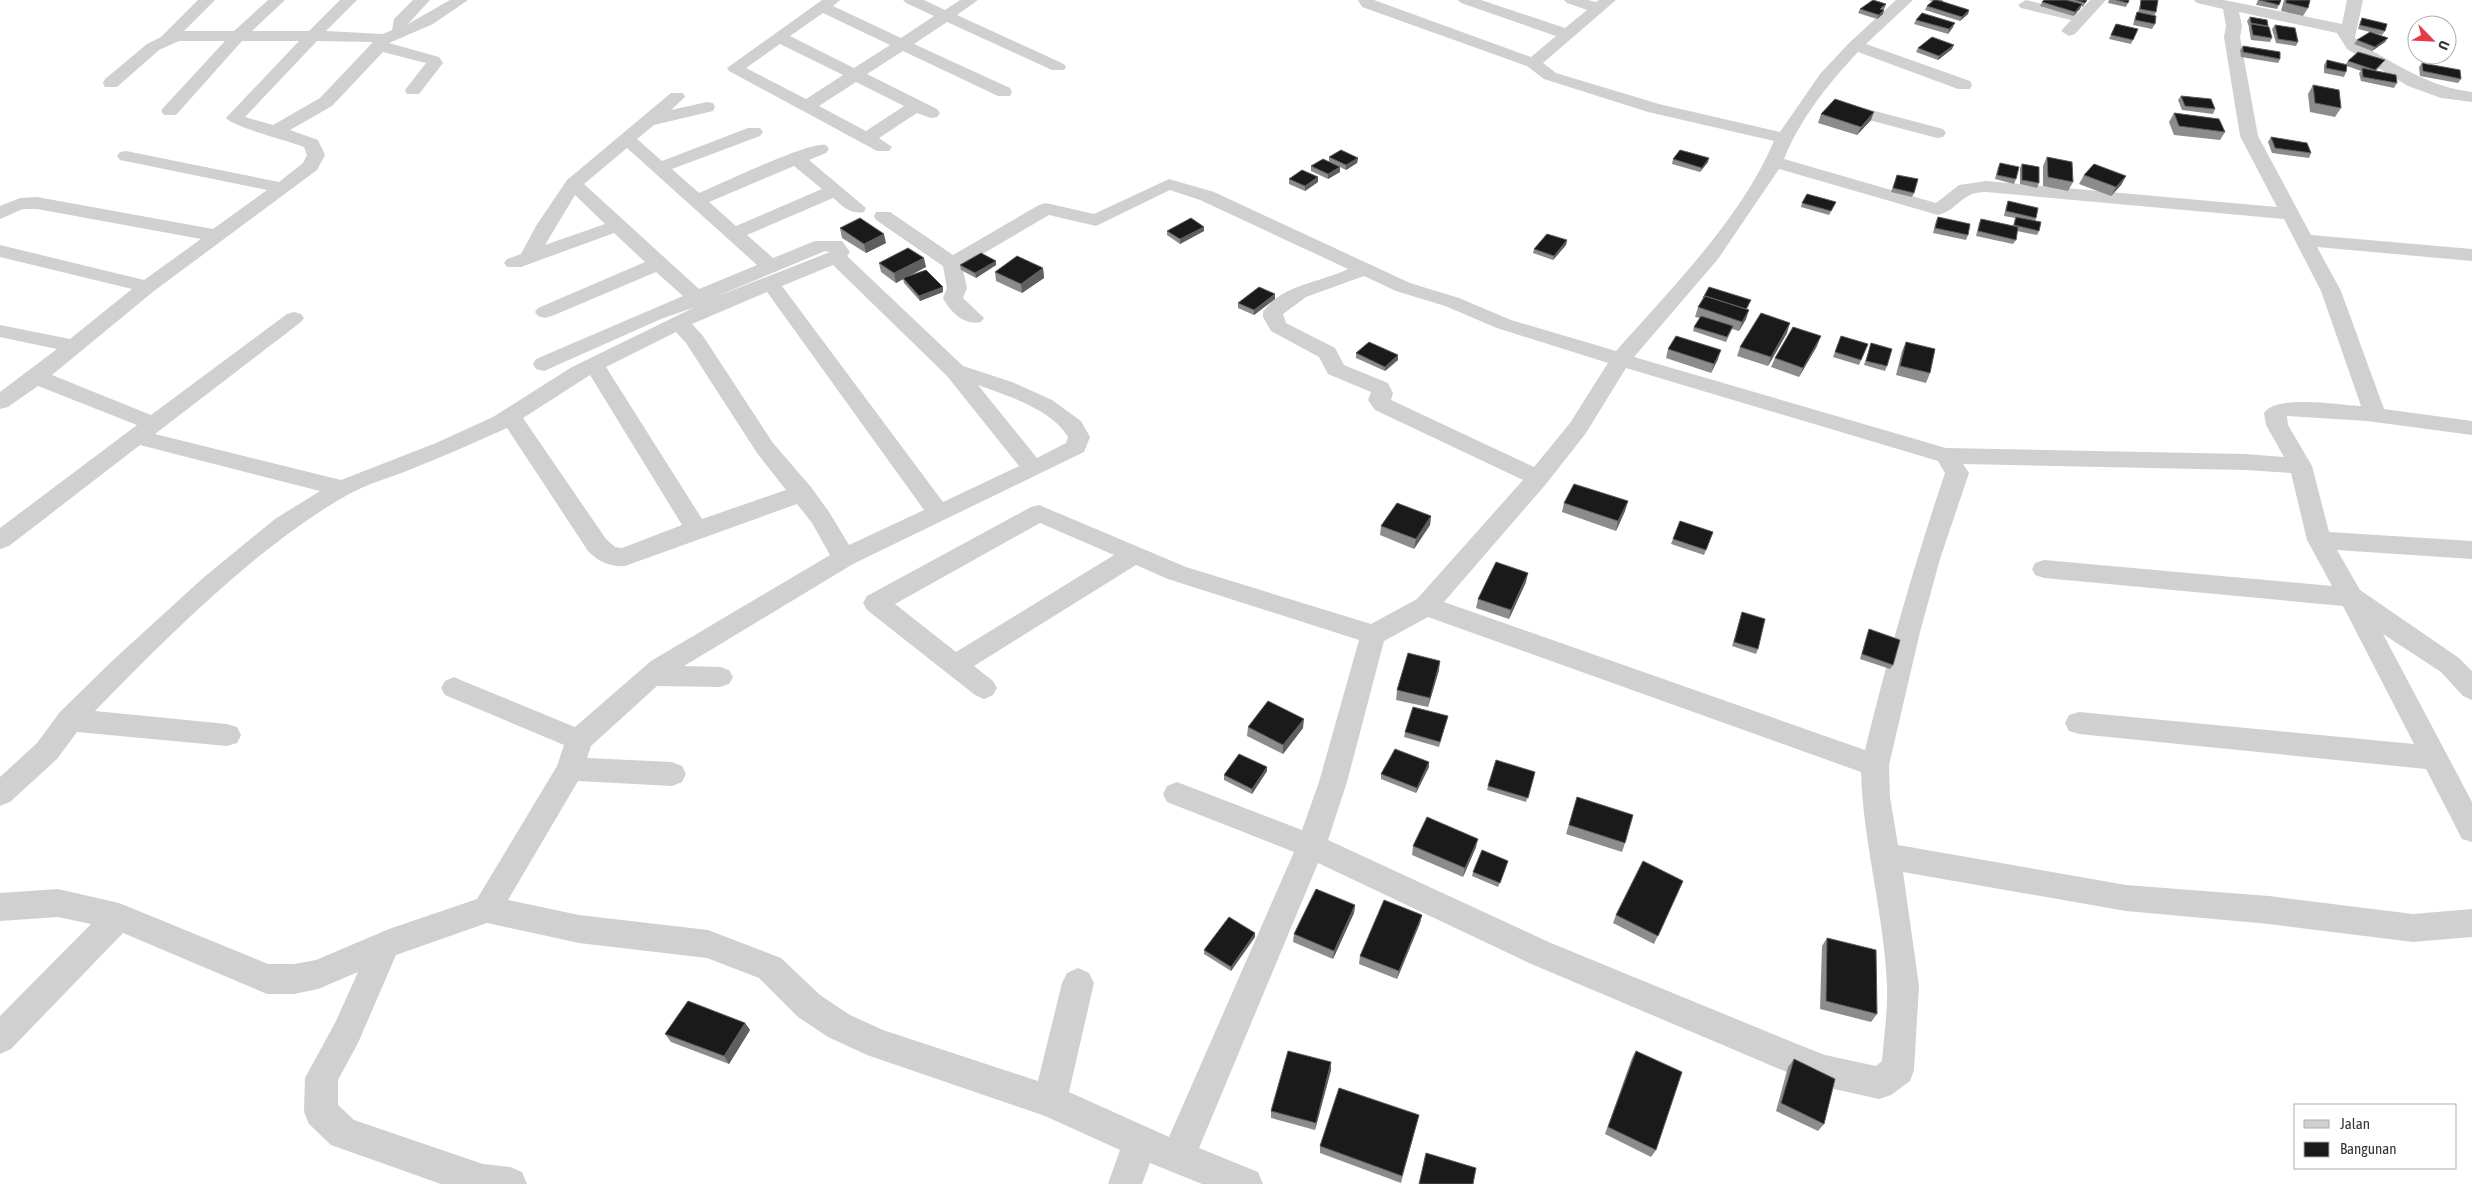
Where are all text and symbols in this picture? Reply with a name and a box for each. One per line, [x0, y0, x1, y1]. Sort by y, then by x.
north arrow [2407, 15, 2457, 65]
text: U [2435, 38, 2453, 52]
legend [2294, 1104, 2457, 1169]
text: Jalan [2340, 1115, 2370, 1132]
text: Bangunan [2340, 1140, 2397, 1157]

